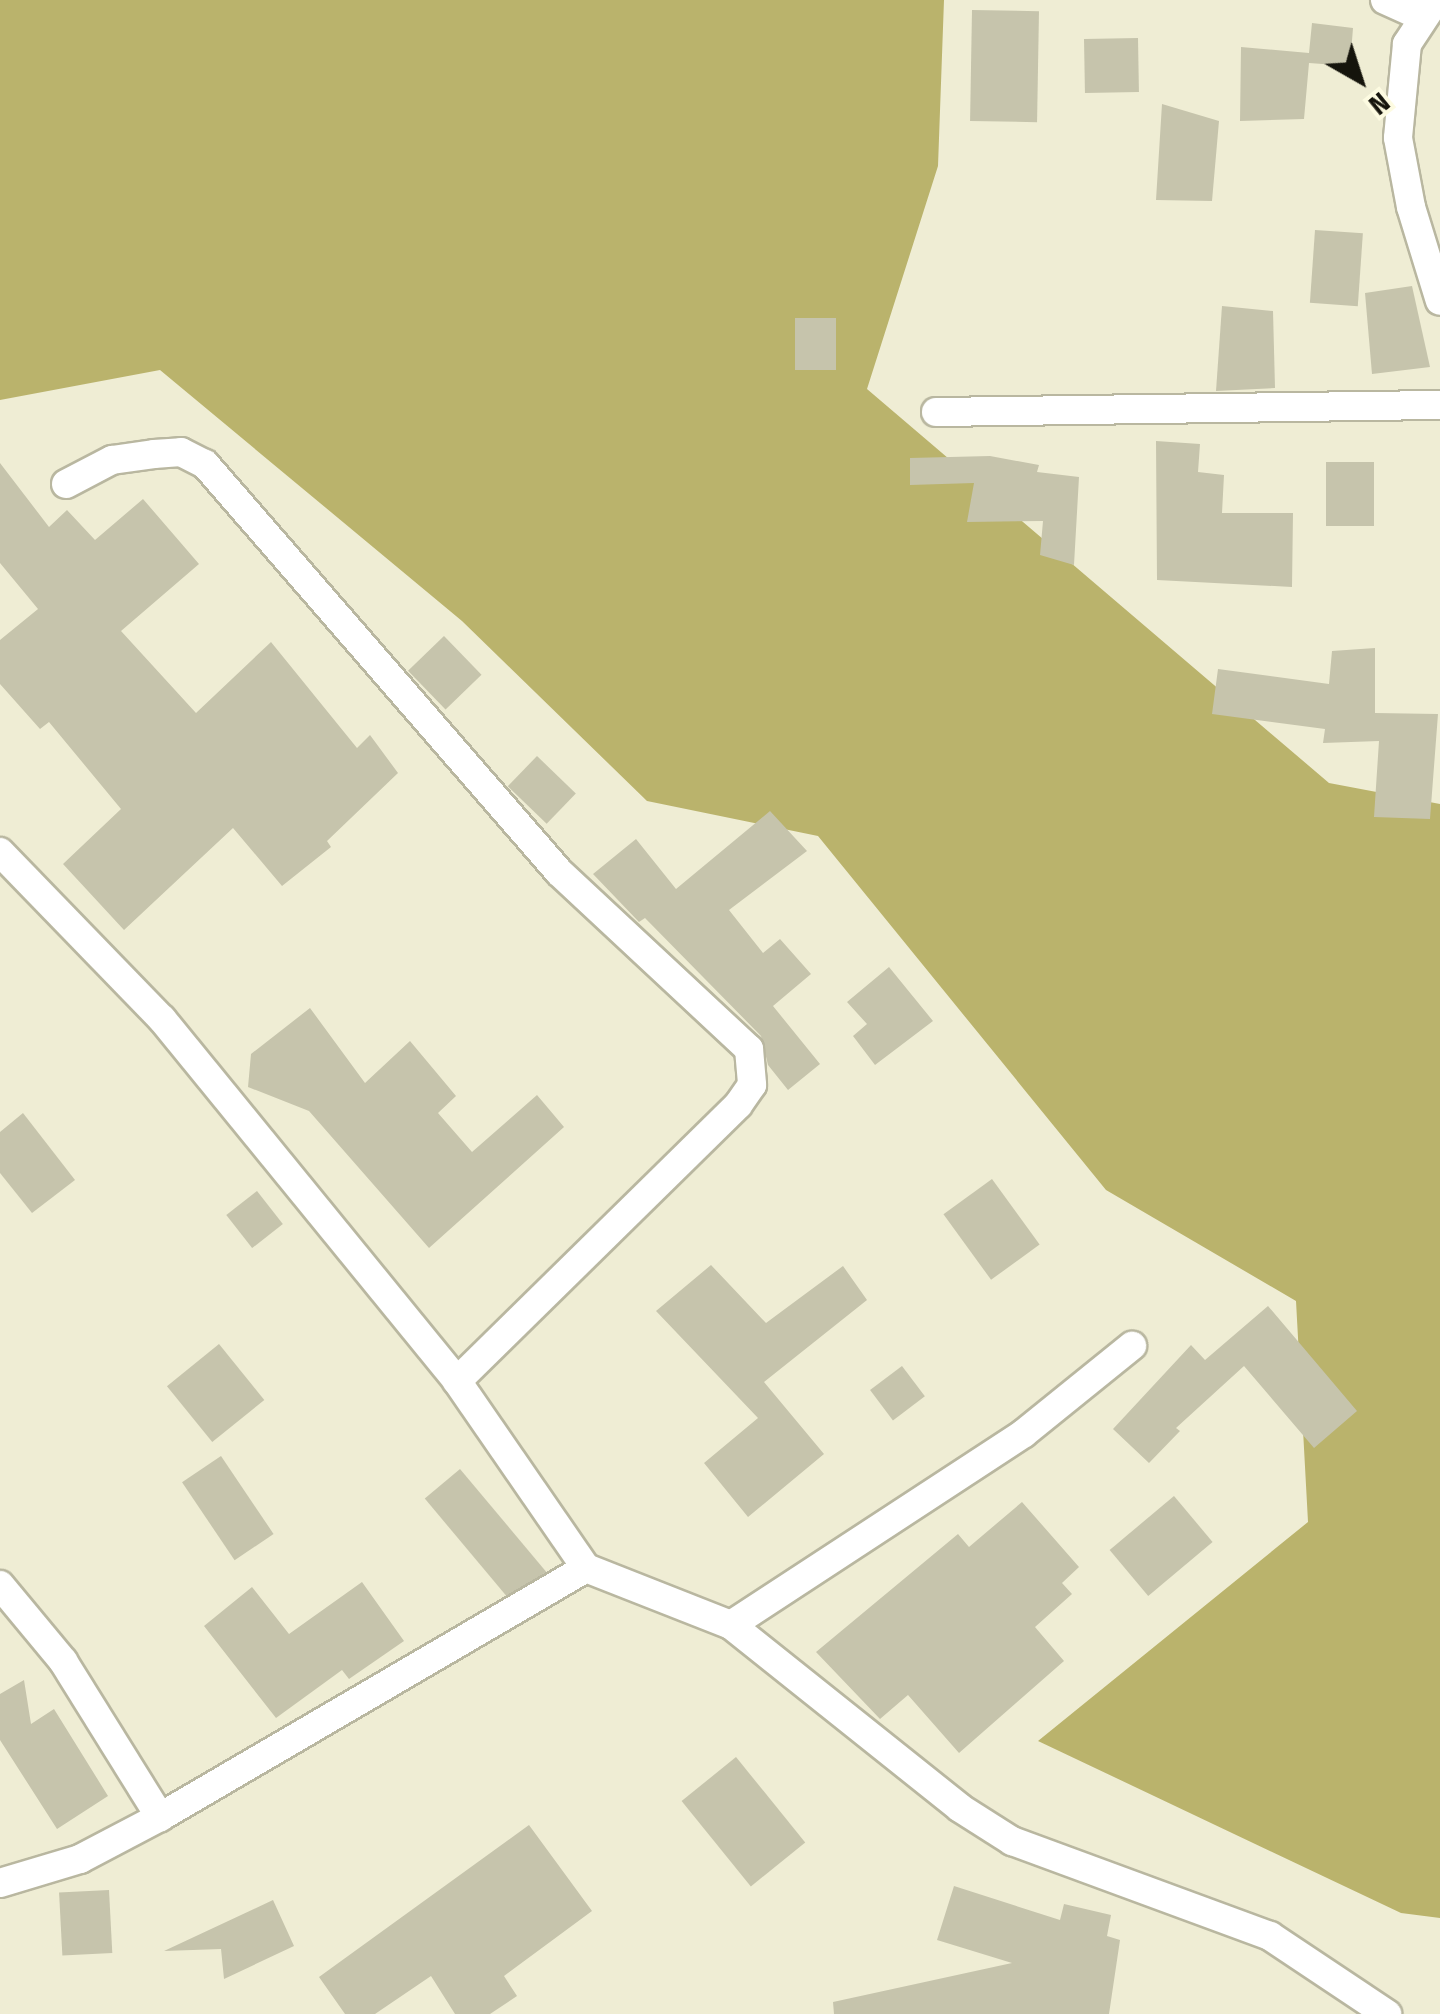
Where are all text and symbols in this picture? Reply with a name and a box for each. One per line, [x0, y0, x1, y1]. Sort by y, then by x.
north arrow [1310, 30, 1410, 130]
text: N [1362, 86, 1396, 122]

